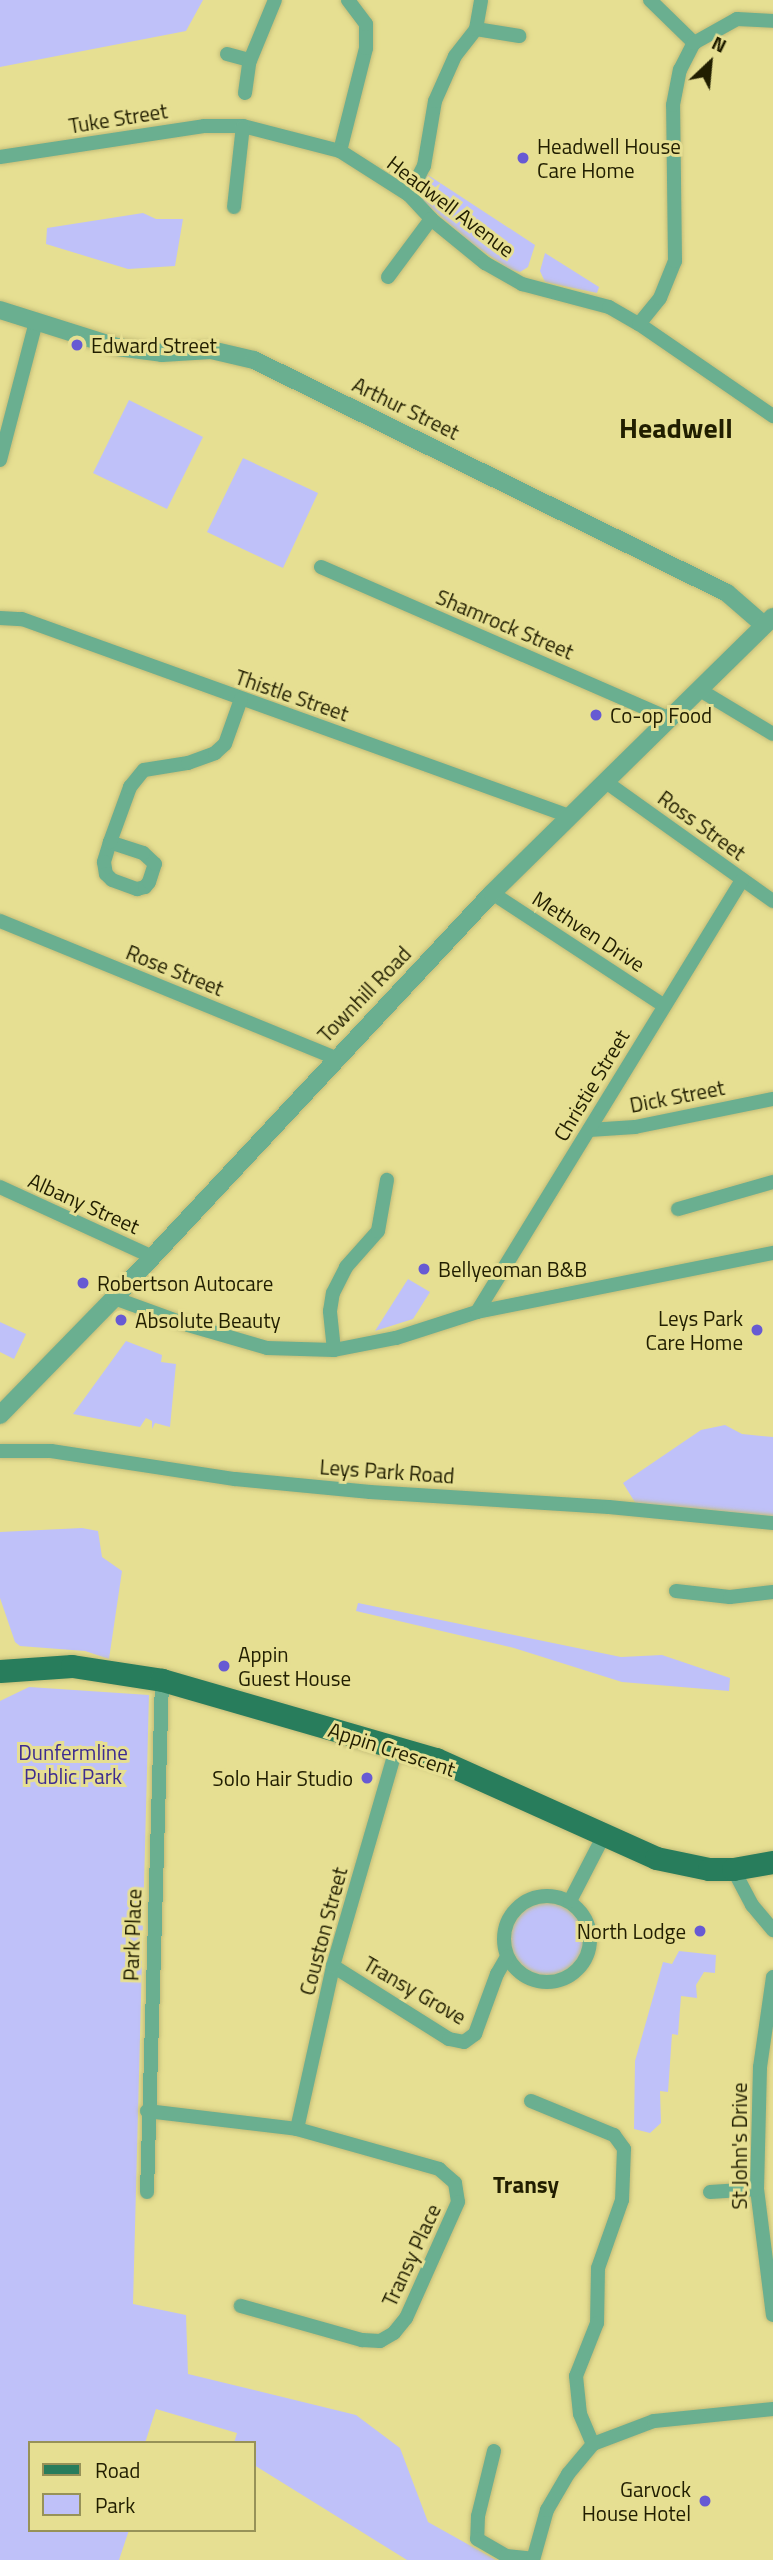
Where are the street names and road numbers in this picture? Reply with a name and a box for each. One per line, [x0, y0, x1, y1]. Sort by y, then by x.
street label: Tuke Street [67, 98, 169, 138]
street label: Headwell Avenue [382, 150, 520, 262]
street label: Arthur Street [349, 371, 463, 445]
street label: Shamrock Street [432, 584, 578, 664]
street label: Thistle Street [232, 664, 352, 726]
street label: Ross Street [653, 785, 751, 865]
street label: Methven Drive [528, 885, 650, 977]
street label: Rose Street [123, 939, 227, 1001]
street label: Townhill Road [312, 941, 416, 1047]
street label: Christie Street [548, 1025, 634, 1145]
street label: Dick Street [627, 1074, 727, 1118]
street label: Albany Street [25, 1167, 143, 1239]
street label: Leys Park Road [319, 1454, 455, 1488]
street label: Appin Crescent [325, 1717, 459, 1781]
street label: Couston Street [294, 1864, 352, 1998]
street label: Park Place [118, 1888, 146, 1982]
street label: Transy Grove [359, 1951, 471, 2029]
street label: St John's Drive [726, 2082, 752, 2210]
street label: Transy Place [376, 2200, 446, 2310]

